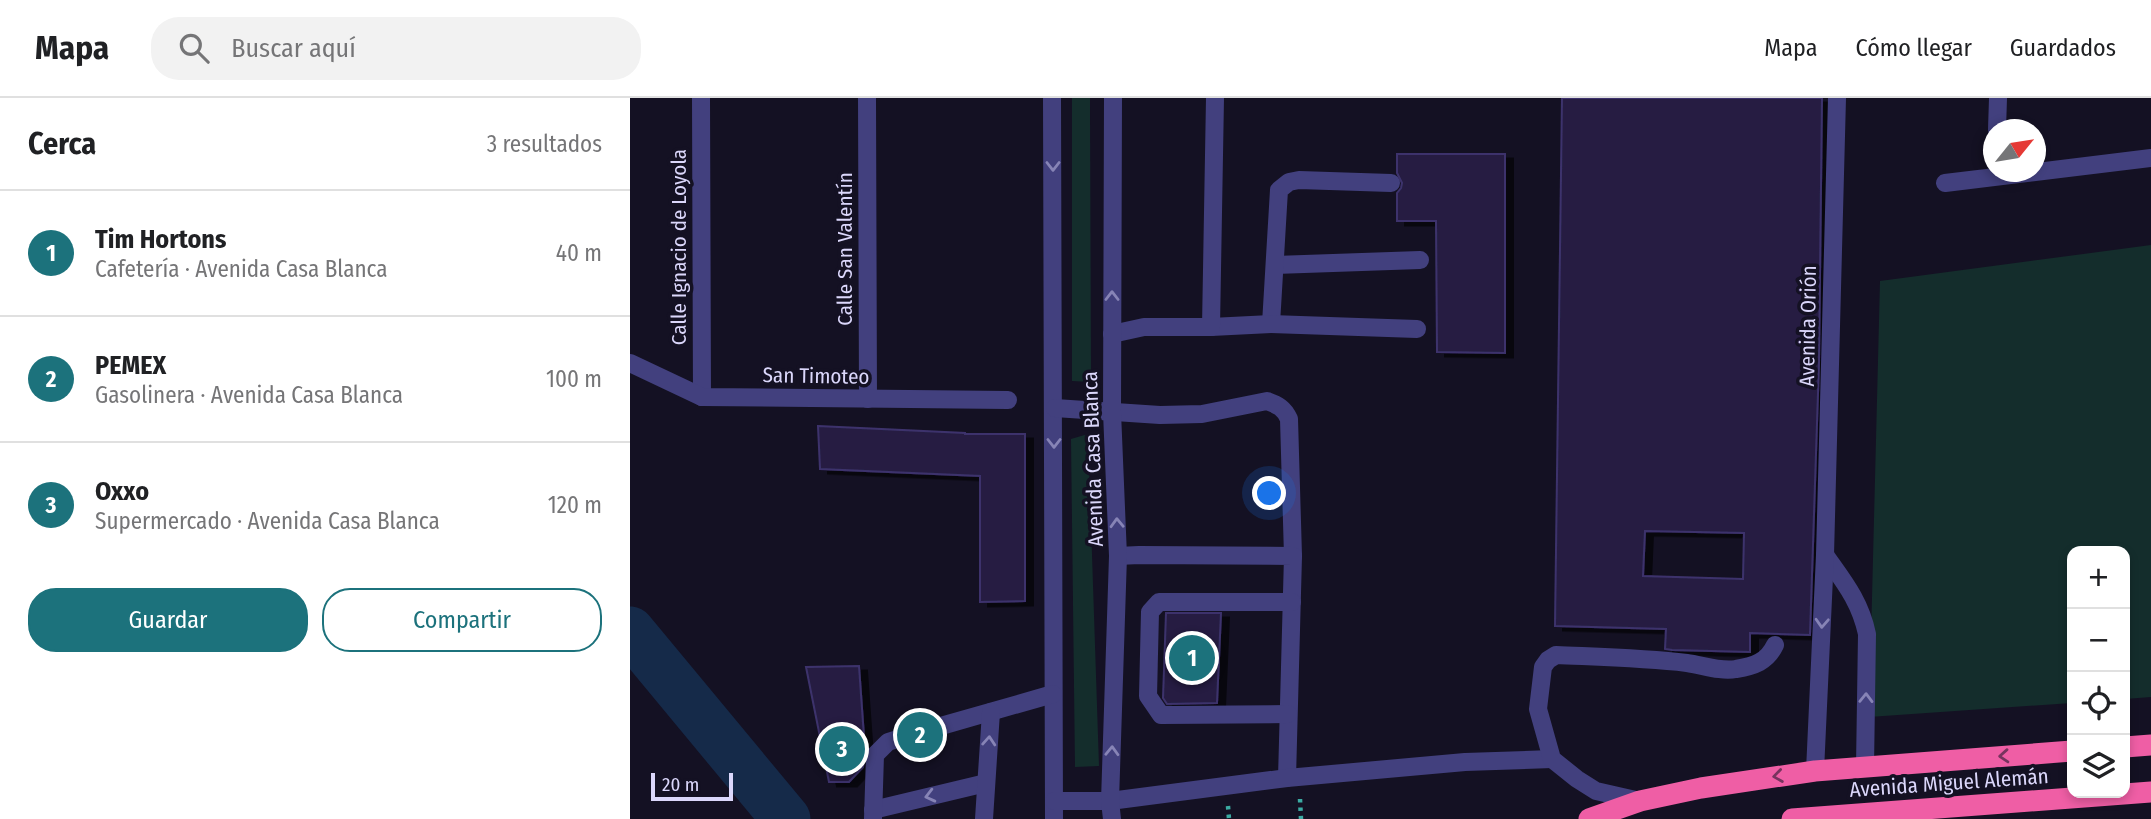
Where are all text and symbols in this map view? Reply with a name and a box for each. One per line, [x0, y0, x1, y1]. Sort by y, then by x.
search box [151, 17, 641, 80]
text: Mapa [35, 28, 109, 68]
icon: search [175, 29, 213, 67]
text: Buscar aquí [231, 33, 356, 64]
text: Mapa [1764, 34, 1817, 62]
text: Cómo llegar [1855, 34, 1972, 62]
text: Guardados [2010, 34, 2116, 62]
north arrow [1983, 119, 2046, 182]
text: Cerca [28, 126, 96, 162]
text: 3 resultados [487, 130, 602, 158]
street label: Calle Ignacio de Loyola [666, 149, 692, 345]
one-way arrow [1045, 161, 1061, 172]
street label: Calle San Valentín [832, 172, 858, 326]
text: Tim Hortons [95, 224, 226, 255]
text: 1 [46, 239, 56, 267]
text: 40 m [556, 239, 602, 267]
text: Cafetería · Avenida Casa Blanca [95, 255, 387, 283]
street label: Avenida Orión [1794, 265, 1822, 387]
one-way arrow [1104, 290, 1120, 301]
text: PEMEX [95, 350, 166, 381]
street label: San Timoteo [762, 362, 870, 390]
text: 2 [46, 365, 56, 393]
text: 100 m [546, 365, 602, 393]
street label: Avenida Casa Blanca [1077, 371, 1109, 547]
text: Gasolinera · Avenida Casa Blanca [95, 381, 403, 409]
one-way arrow [1046, 438, 1062, 448]
text: Oxxo [95, 476, 149, 507]
your location [1252, 476, 1286, 510]
text: 3 [46, 491, 56, 519]
text: 120 m [548, 491, 602, 519]
text: Supermercado · Avenida Casa Blanca [95, 507, 440, 535]
one-way arrow [1110, 518, 1125, 529]
map controls [2067, 546, 2130, 798]
button: + [2067, 546, 2130, 609]
button: Guardar [28, 588, 308, 652]
button: Compartir [322, 588, 602, 652]
button: − [2067, 609, 2130, 672]
one-way arrow [1814, 618, 1829, 629]
pin: 1 [1169, 632, 1215, 684]
button: locate [2067, 672, 2130, 735]
one-way arrow [1858, 693, 1874, 703]
pin: 2 [897, 709, 943, 761]
pin: 3 [819, 723, 865, 775]
one-way arrow [981, 735, 996, 746]
button: layers [2067, 735, 2130, 798]
one-way arrow [1104, 745, 1119, 756]
one-way arrow [1998, 748, 2009, 763]
street label: Avenida Miguel Alemán [1849, 763, 2049, 803]
one-way arrow [1772, 769, 1784, 784]
scale bar [651, 770, 733, 802]
text: 20 m [662, 773, 699, 796]
one-way arrow [924, 788, 936, 802]

